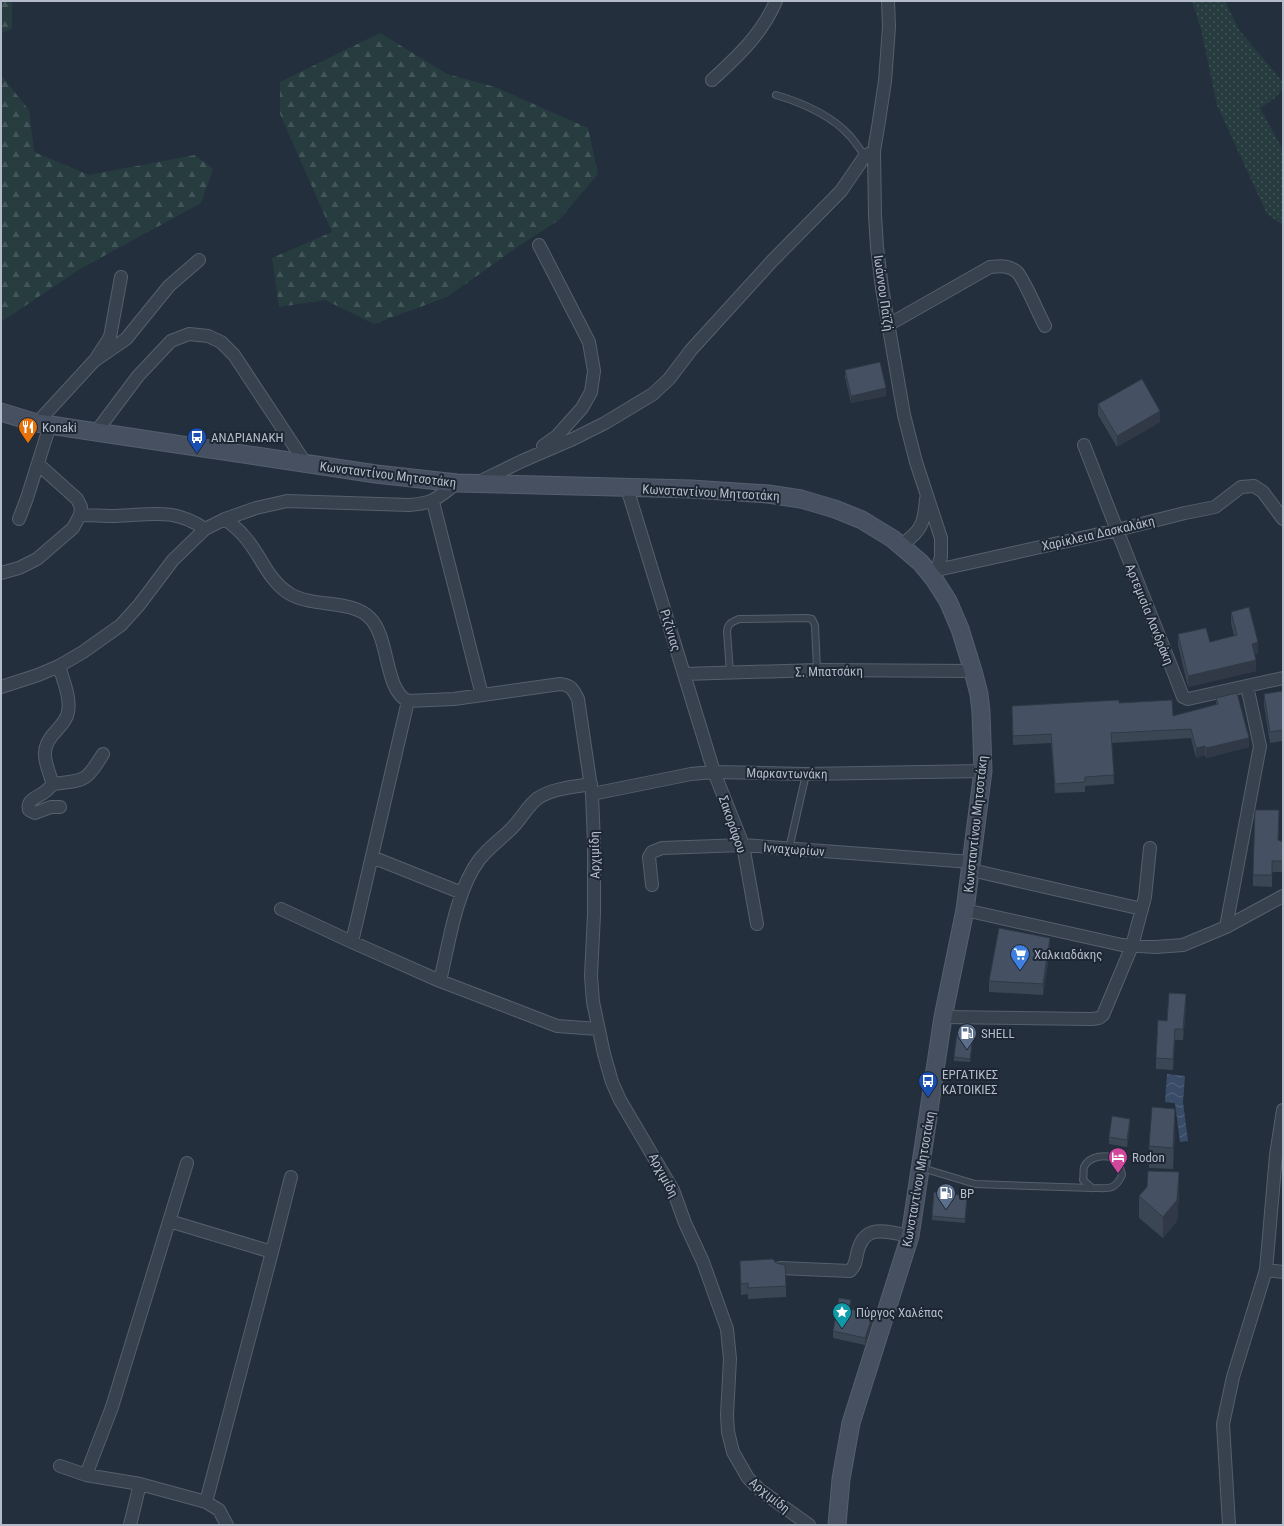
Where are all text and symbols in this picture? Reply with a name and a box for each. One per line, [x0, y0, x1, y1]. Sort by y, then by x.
street label: Ιωάννου Παϊζή [871, 254, 896, 332]
restaurant icon: Konaki [17, 416, 39, 444]
place label: Konaki [42, 420, 77, 435]
bus stop icon: ΑΝΔΡΙΑΝΑΚΗ [186, 426, 208, 454]
place label: ΑΝΔΡΙΑΝΑΚΗ [211, 430, 284, 445]
street label: Κωνσταντίνου Μητσοτάκη [319, 459, 457, 490]
street label: Κωνσταντίνου Μητσοτάκη [642, 481, 780, 504]
street label: Χαρίκλεια Δασκαλάκη [1040, 513, 1156, 554]
street label: Αρτεμισία Λανδράκη [1122, 561, 1177, 667]
street label: Ριζίνιας [657, 607, 684, 653]
street label: Σ. Μπατσάκη [795, 663, 863, 680]
street label: Κωνσταντίνου Μητσοτάκη [961, 755, 990, 893]
street label: Μαρκαντωνάκη [746, 765, 828, 782]
street label: Σακοράφου [716, 794, 749, 855]
street label: Αρχιμίδη [587, 831, 602, 879]
street label: Ινναχωρίων [763, 840, 826, 859]
supermarket icon: Χαλκιαδάκης [1009, 943, 1031, 971]
place label: Χαλκιαδάκης [1034, 947, 1102, 962]
fuel station icon: SHELL [956, 1022, 978, 1050]
place label: SHELL [981, 1026, 1015, 1041]
place label: ΕΡΓΑΤΙΚΕΣ ΚΑΤΟΙΚΙΕΣ [942, 1067, 998, 1097]
bus stop icon: ΕΡΓΑΤΙΚΕΣ ΚΑΤΟΙΚΙΕΣ [917, 1070, 939, 1098]
street label: Κωνσταντίνου Μητσοτάκη [899, 1110, 938, 1248]
hotel icon: Rodon [1107, 1146, 1129, 1174]
place label: Rodon [1132, 1150, 1165, 1165]
street label: Αρχιμίδη [646, 1151, 681, 1200]
fuel station icon: BP [935, 1182, 957, 1210]
place label: BP [960, 1186, 974, 1201]
place icon: Πύργος Χαλέπας [831, 1301, 853, 1329]
place label: Πύργος Χαλέπας [856, 1305, 943, 1320]
street label: Αρχιμίδη [746, 1475, 793, 1516]

